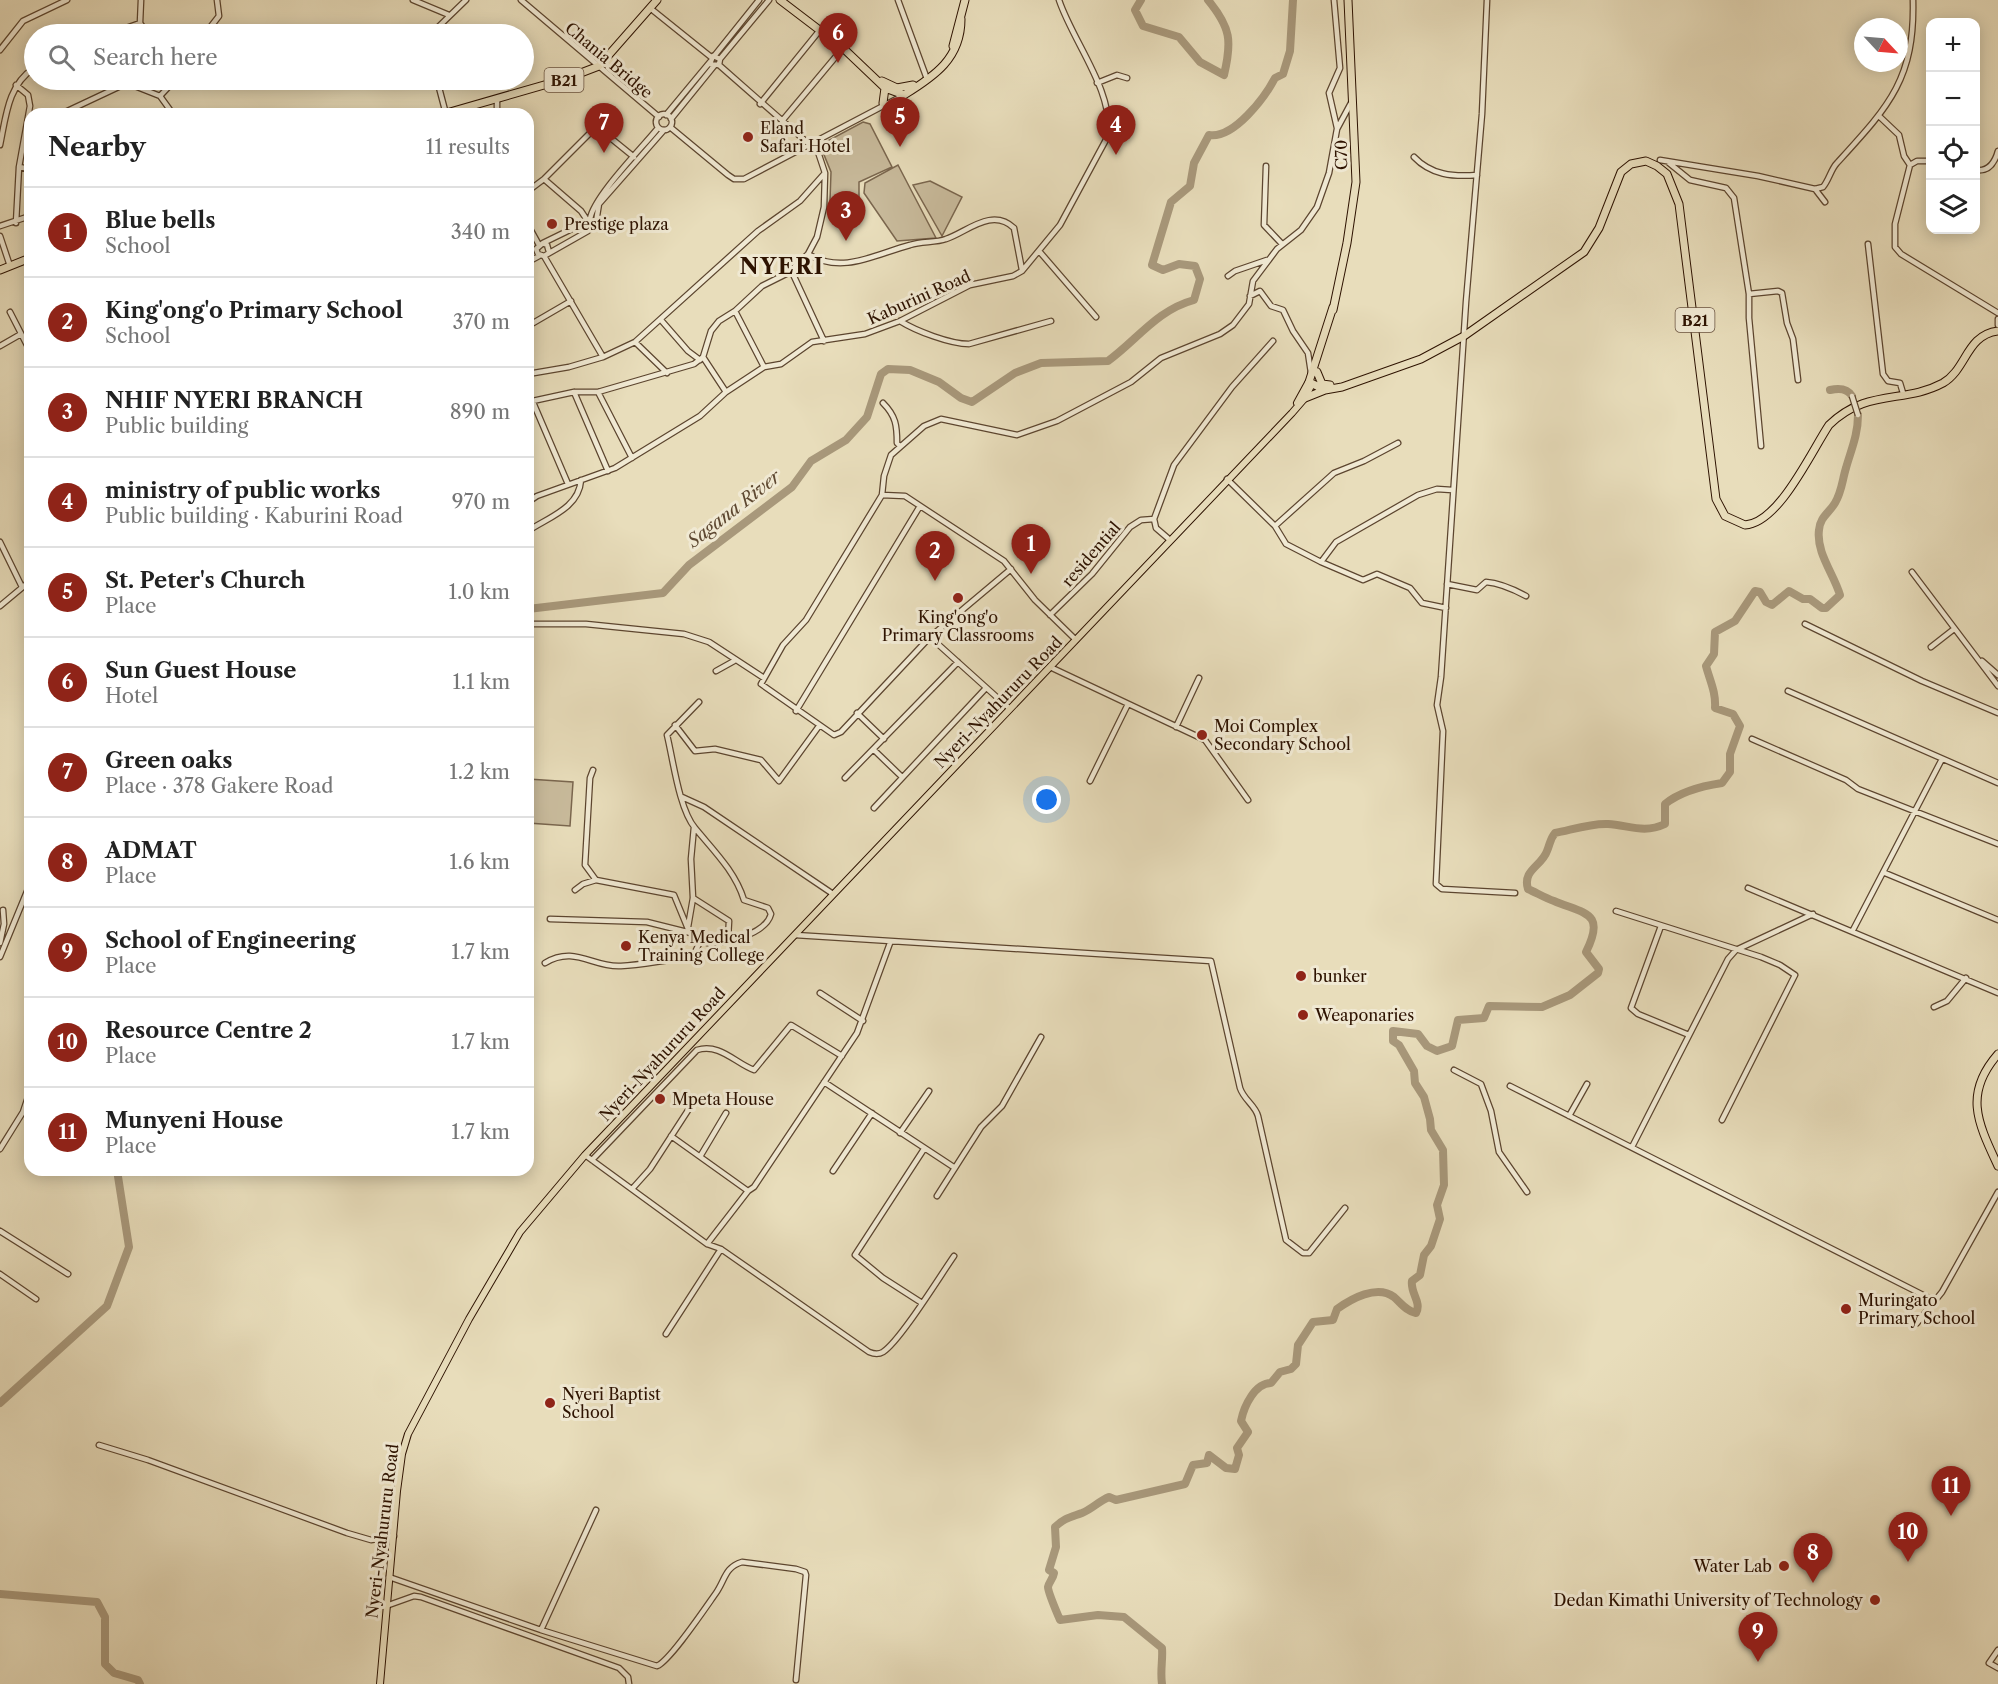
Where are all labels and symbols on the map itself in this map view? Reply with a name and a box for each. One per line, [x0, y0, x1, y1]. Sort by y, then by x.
pin: 6 [818, 14, 858, 63]
street label: Chania Bridge [561, 18, 657, 102]
north arrow [1854, 18, 1908, 72]
road number: B21 [544, 68, 584, 92]
pin: 5 [880, 98, 920, 147]
pin: 7 [584, 104, 624, 153]
pin: 4 [1096, 106, 1136, 155]
place label: Eland Safari Hotel [760, 118, 851, 156]
marker: Eland Safari Hotel [741, 130, 755, 144]
street label: C70 [1331, 140, 1351, 170]
pin: 3 [826, 192, 866, 241]
place label: Prestige plaza [564, 214, 669, 234]
marker: Prestige plaza [545, 217, 559, 231]
district label: NYERI [740, 253, 824, 280]
street label: Kaburini Road [864, 265, 974, 329]
road number: B21 [1676, 308, 1714, 332]
water label: Sagana River [682, 465, 786, 553]
street label: residential [1057, 517, 1125, 591]
pin: 1 [1012, 524, 1050, 574]
pin: 2 [916, 532, 954, 581]
marker: King'ong'o Primary Classrooms [951, 591, 965, 605]
place label: King'ong'o Primary Classrooms [882, 607, 1034, 645]
street label: Nyeri-Nyahururu Road [930, 632, 1066, 772]
place label: Moi Complex Secondary School [1214, 716, 1351, 754]
marker: Moi Complex Secondary School [1195, 728, 1209, 742]
your location [1032, 785, 1061, 814]
place label: Kenya Medical Training College [638, 927, 765, 965]
marker: Kenya Medical Training College [619, 939, 633, 953]
place label: bunker [1313, 966, 1367, 986]
marker: bunker [1294, 969, 1308, 983]
street label: Nyeri-Nyahururu Road [595, 983, 729, 1125]
place label: Weaponaries [1314, 1005, 1414, 1025]
marker: Weaponaries [1296, 1008, 1310, 1022]
place label: Mpeta House [672, 1089, 774, 1109]
marker: Mpeta House [653, 1092, 667, 1106]
place label: Muringato Primary School [1858, 1290, 1976, 1328]
marker: Muringato Primary School [1839, 1302, 1853, 1316]
place label: Nyeri Baptist School [562, 1384, 661, 1422]
marker: Nyeri Baptist School [543, 1396, 557, 1410]
street label: Nyeri-Nyahururu Road [361, 1442, 403, 1619]
pin: 11 [1932, 1466, 1970, 1516]
pin: 10 [1888, 1512, 1928, 1562]
pin: 8 [1794, 1534, 1832, 1583]
place label: Water Lab [1693, 1556, 1772, 1576]
marker: Water Lab [1777, 1559, 1791, 1573]
place label: Dedan Kimathi University of Technology [1554, 1590, 1864, 1610]
marker: Dedan Kimathi University of Technology [1868, 1593, 1882, 1607]
pin: 9 [1738, 1612, 1778, 1662]

